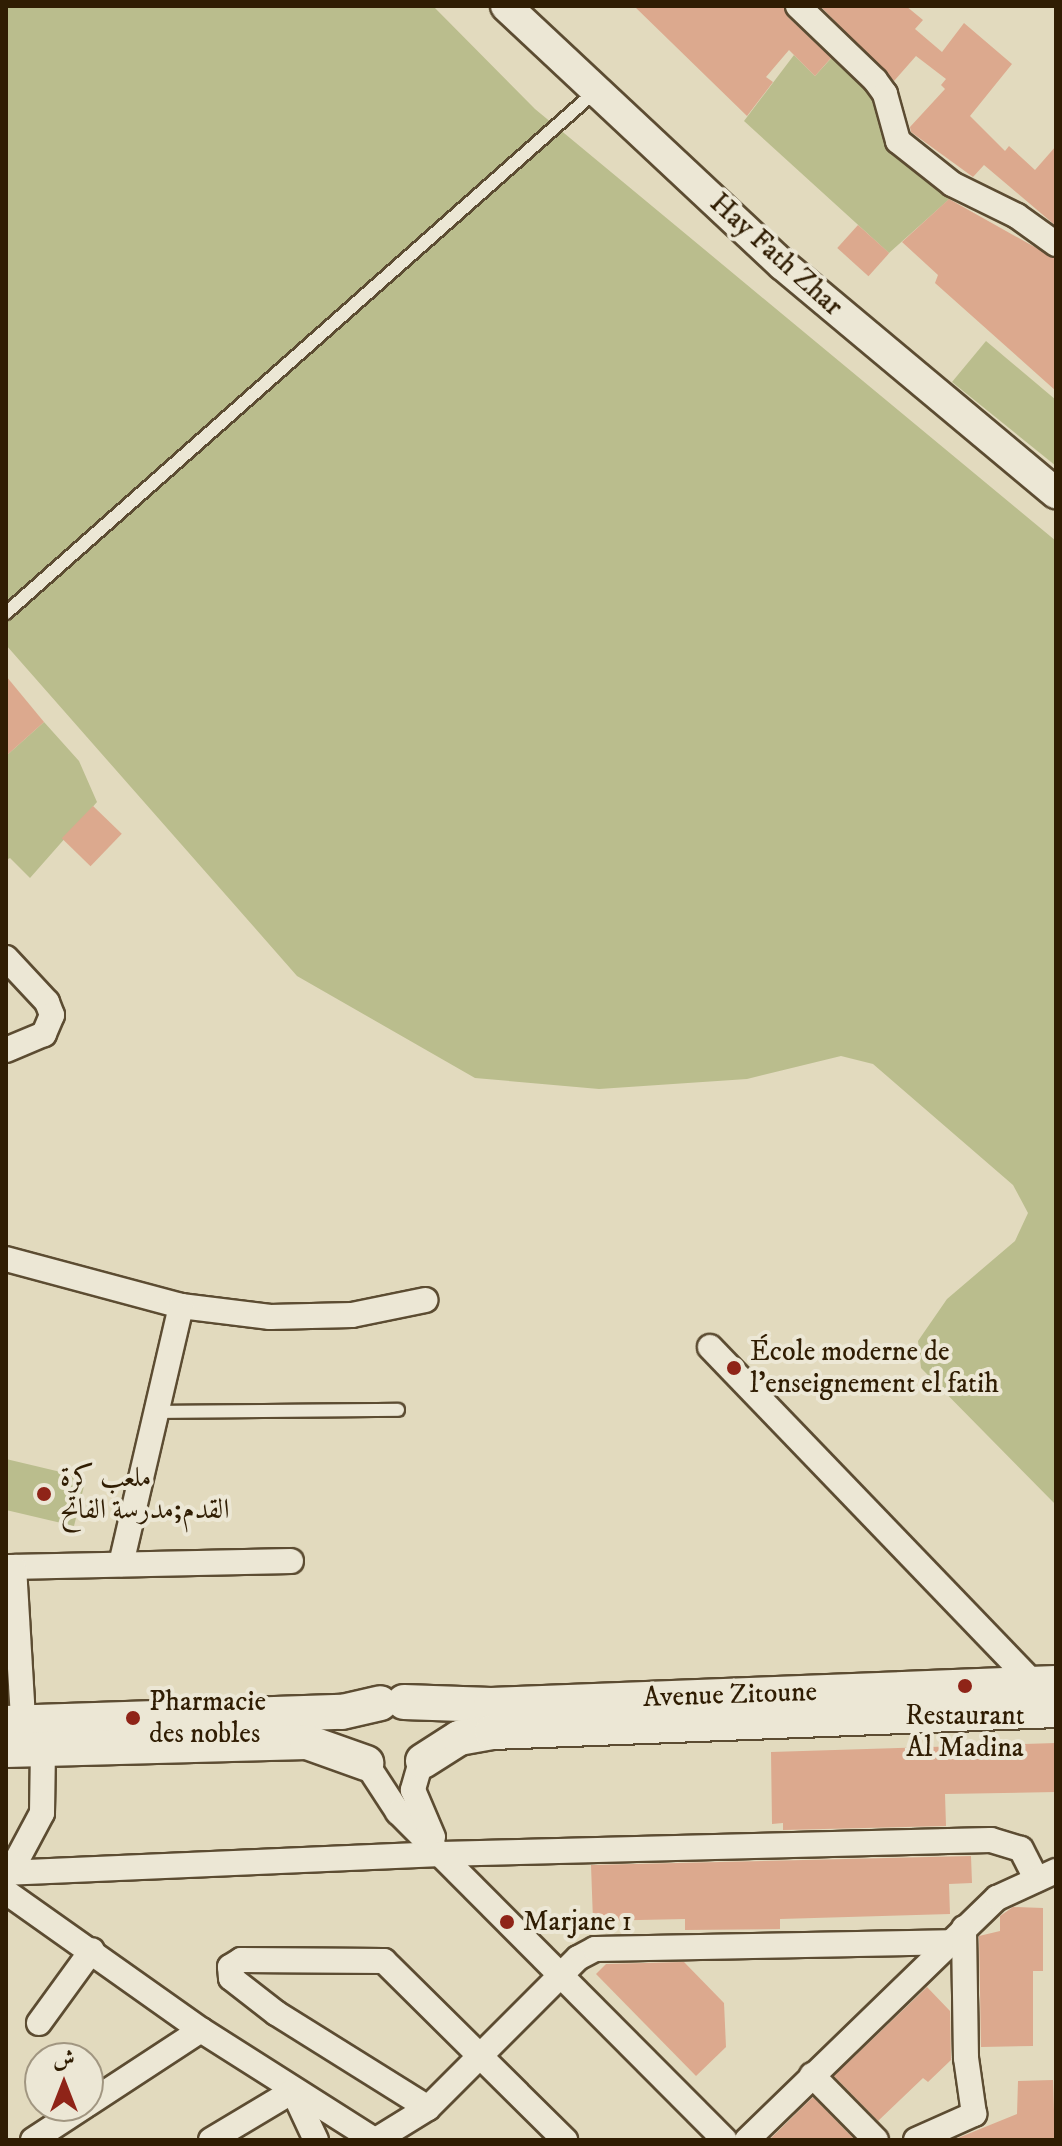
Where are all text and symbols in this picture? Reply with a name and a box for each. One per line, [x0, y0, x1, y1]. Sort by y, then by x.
street label: Hay Fath Zhar [703, 187, 849, 323]
place label: École moderne de l'enseignement el fatih [750, 1335, 999, 1401]
marker: École moderne de l'enseignement el fatih [725, 1359, 743, 1377]
place label: ملعب كرة القدم;مدرسة الفاتح [60, 1461, 230, 1527]
marker: ملعب كرة القدم;مدرسة الفاتح [35, 1485, 53, 1503]
street label: Avenue Zitoune [642, 1675, 818, 1715]
marker: Restaurant Al Madina [956, 1677, 974, 1695]
place label: Pharmacie des nobles [149, 1685, 266, 1751]
place label: Restaurant Al Madina [905, 1699, 1025, 1765]
marker: Pharmacie des nobles [124, 1709, 142, 1727]
place label: Marjane 1 [523, 1905, 632, 1939]
marker: Marjane 1 [498, 1913, 516, 1931]
north arrow [24, 2042, 104, 2122]
text: ش [53, 2046, 75, 2073]

